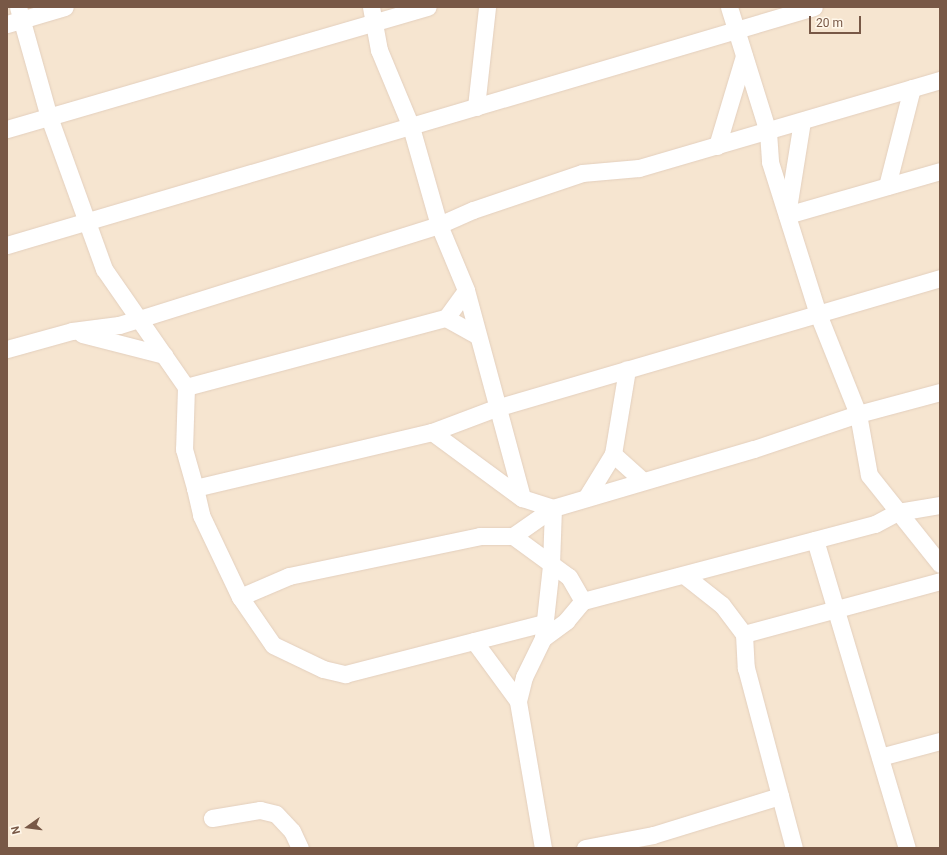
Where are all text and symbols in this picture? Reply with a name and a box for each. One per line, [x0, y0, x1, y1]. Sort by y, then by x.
scale bar [811, 8, 863, 34]
text: 20 m [816, 16, 843, 30]
north arrow [8, 807, 48, 847]
text: N [9, 825, 23, 835]

